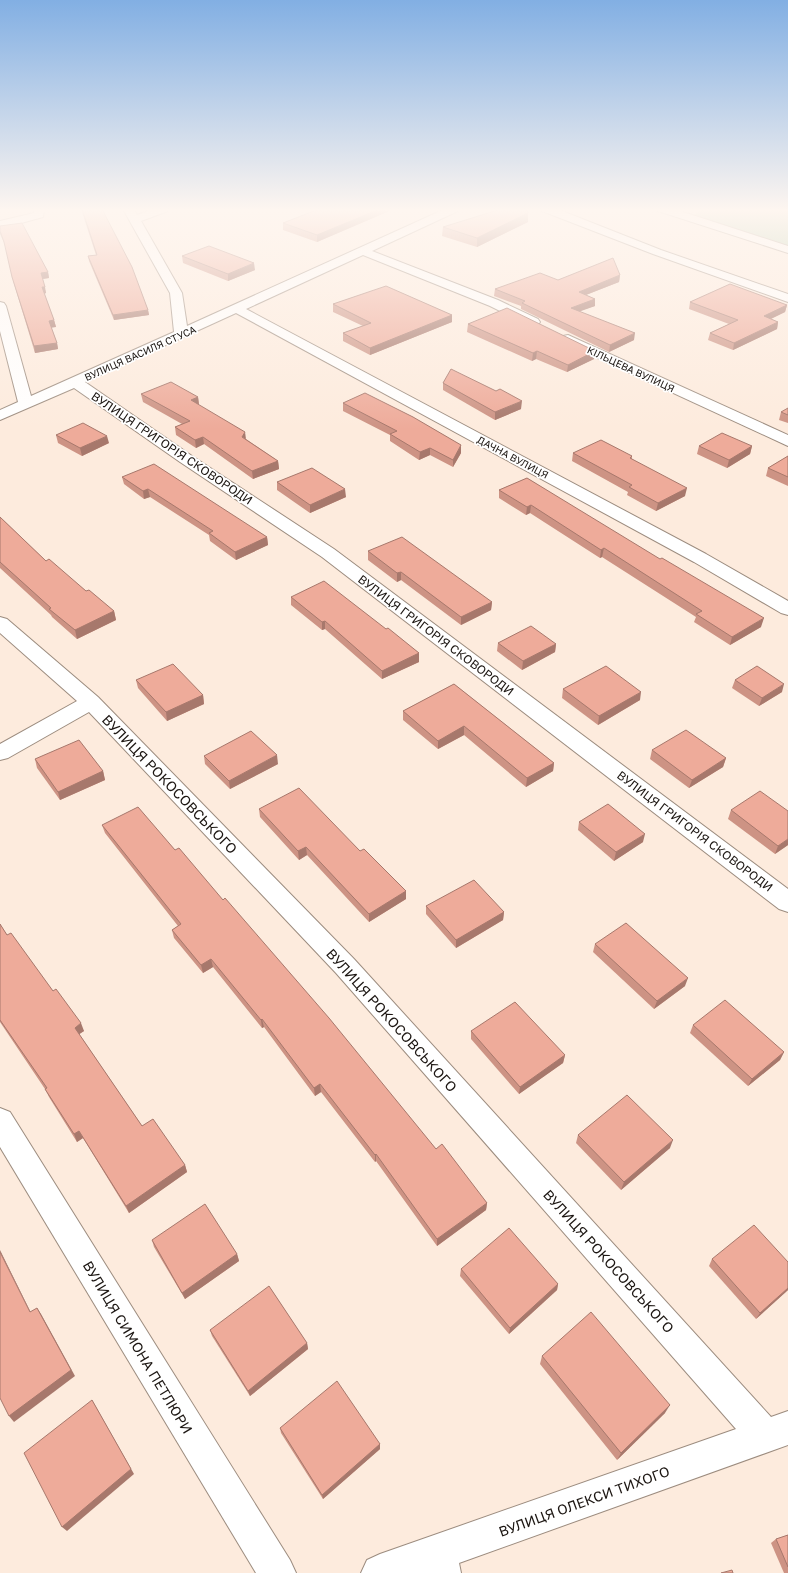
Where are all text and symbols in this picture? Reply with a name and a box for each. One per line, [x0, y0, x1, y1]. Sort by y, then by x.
street label: ВУЛИЦЯ ВАСИЛЯ СТУСА [82, 323, 198, 383]
street label: КІЛЬЦЕВА ВУЛИЦЯ [585, 343, 677, 395]
street label: ВУЛИЦЯ ГРИГОРІЯ СКОВОРОДИ [89, 388, 255, 508]
street label: ДАЧНА ВУЛИЦЯ [475, 433, 551, 481]
street label: ВУЛИЦЯ ГРИГОРІЯ СКОВОРОДИ [355, 571, 517, 699]
street label: ВУЛИЦЯ РОКОСОВСЬКОГО [99, 711, 241, 857]
street label: ВУЛИЦЯ ГРИГОРІЯ СКОВОРОДИ [614, 767, 776, 895]
street label: ВУЛИЦЯ РОКОСОВСЬКОГО [323, 945, 461, 1095]
street label: ВУЛИЦЯ РОКОСОВСЬКОГО [540, 1186, 678, 1336]
street label: ВУЛИЦЯ СИМОНА ПЕТЛЮРИ [80, 1258, 196, 1436]
street label: ВУЛИЦЯ ОЛЕКСИ ТИХОГО [496, 1462, 672, 1540]

